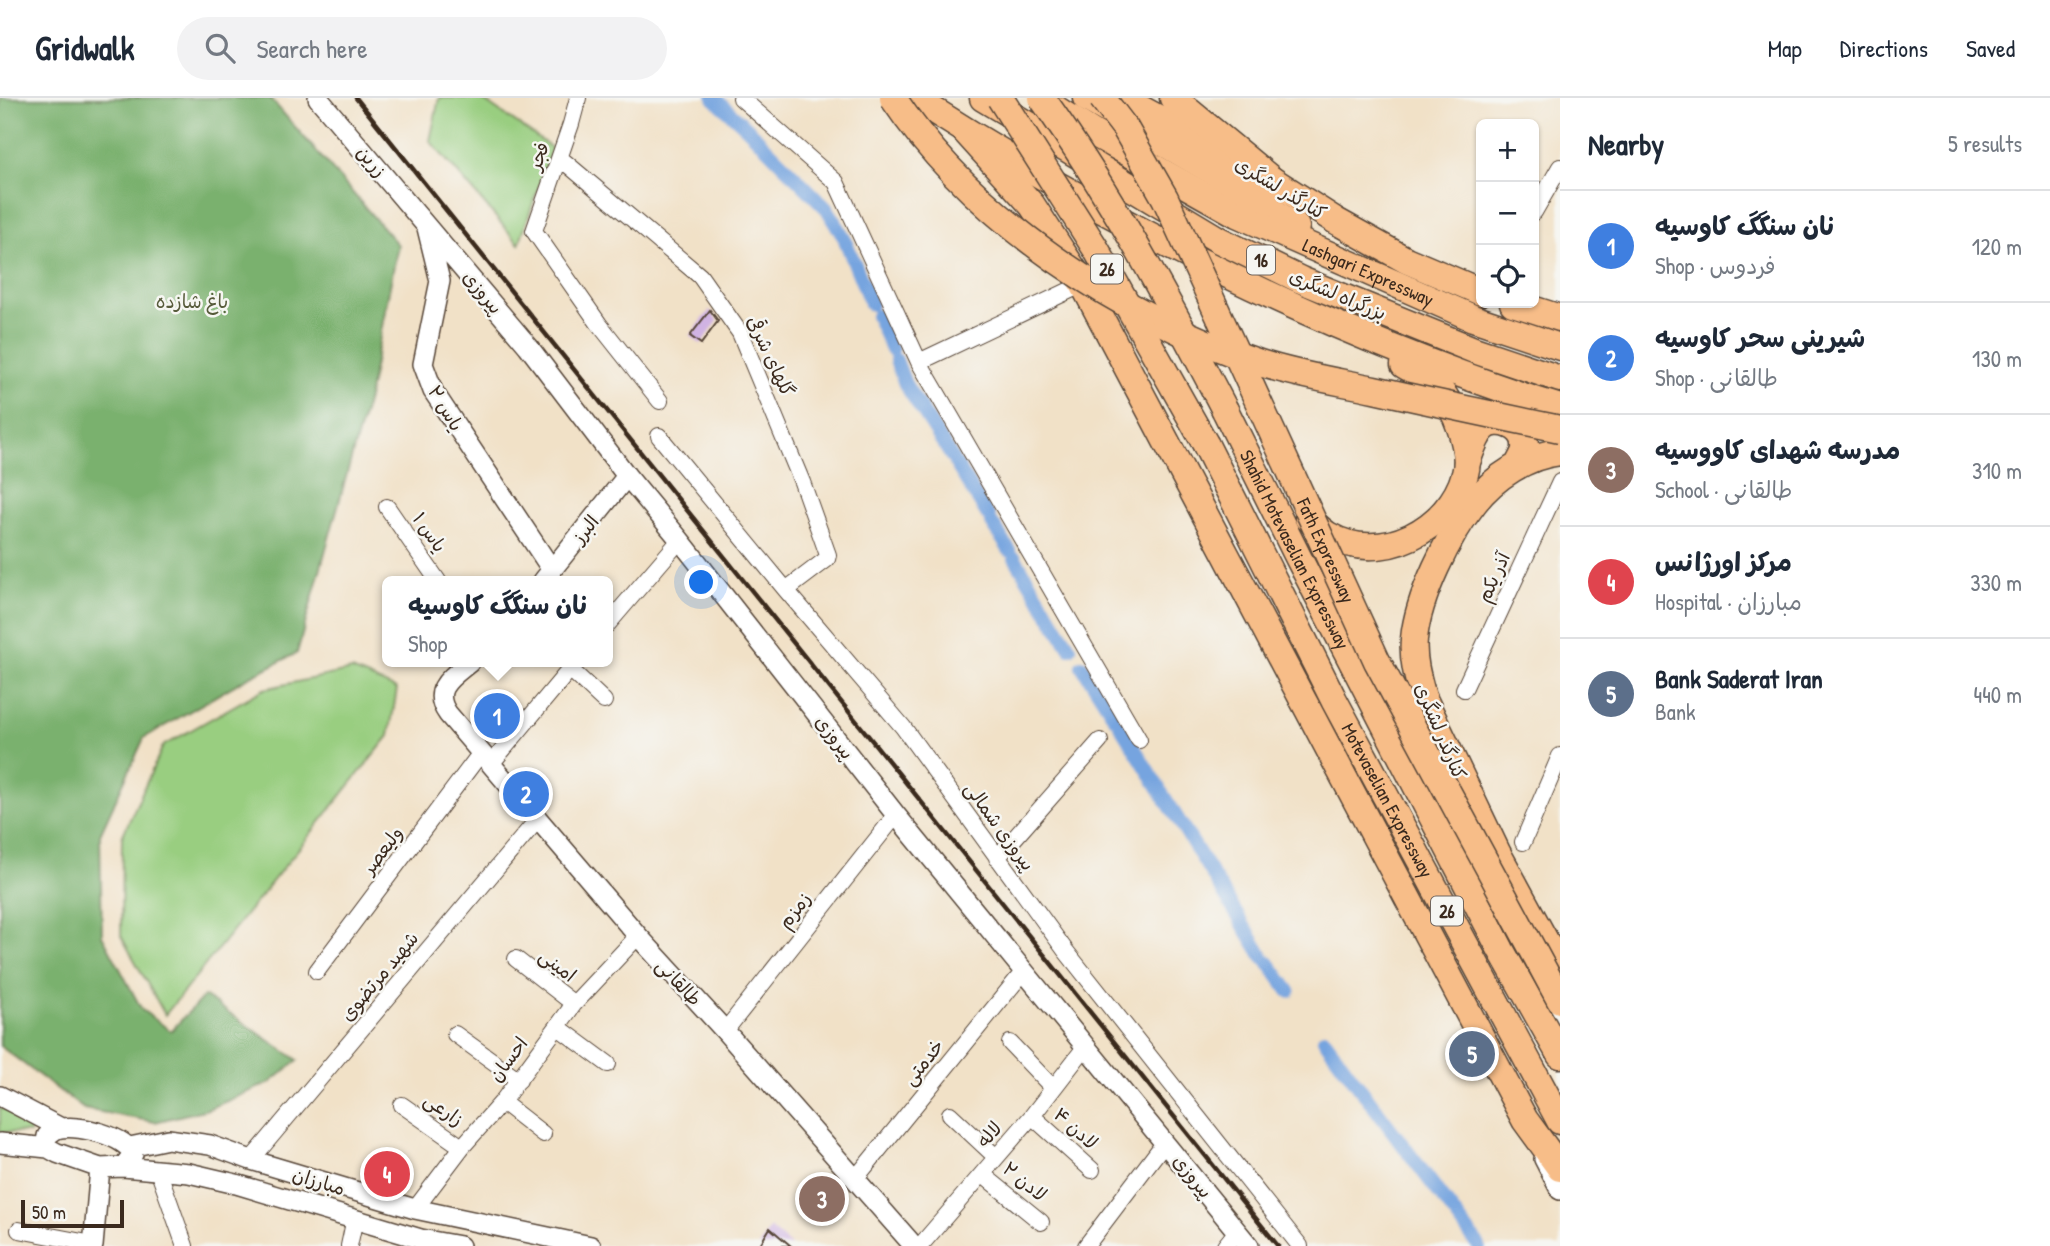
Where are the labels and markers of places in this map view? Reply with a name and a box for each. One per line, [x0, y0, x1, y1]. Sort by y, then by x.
pin: 1 [474, 690, 520, 742]
pin: 2 [503, 768, 549, 820]
pin: 5 [1449, 1028, 1495, 1080]
pin: 4 [364, 1148, 410, 1200]
pin: 3 [799, 1173, 845, 1225]

